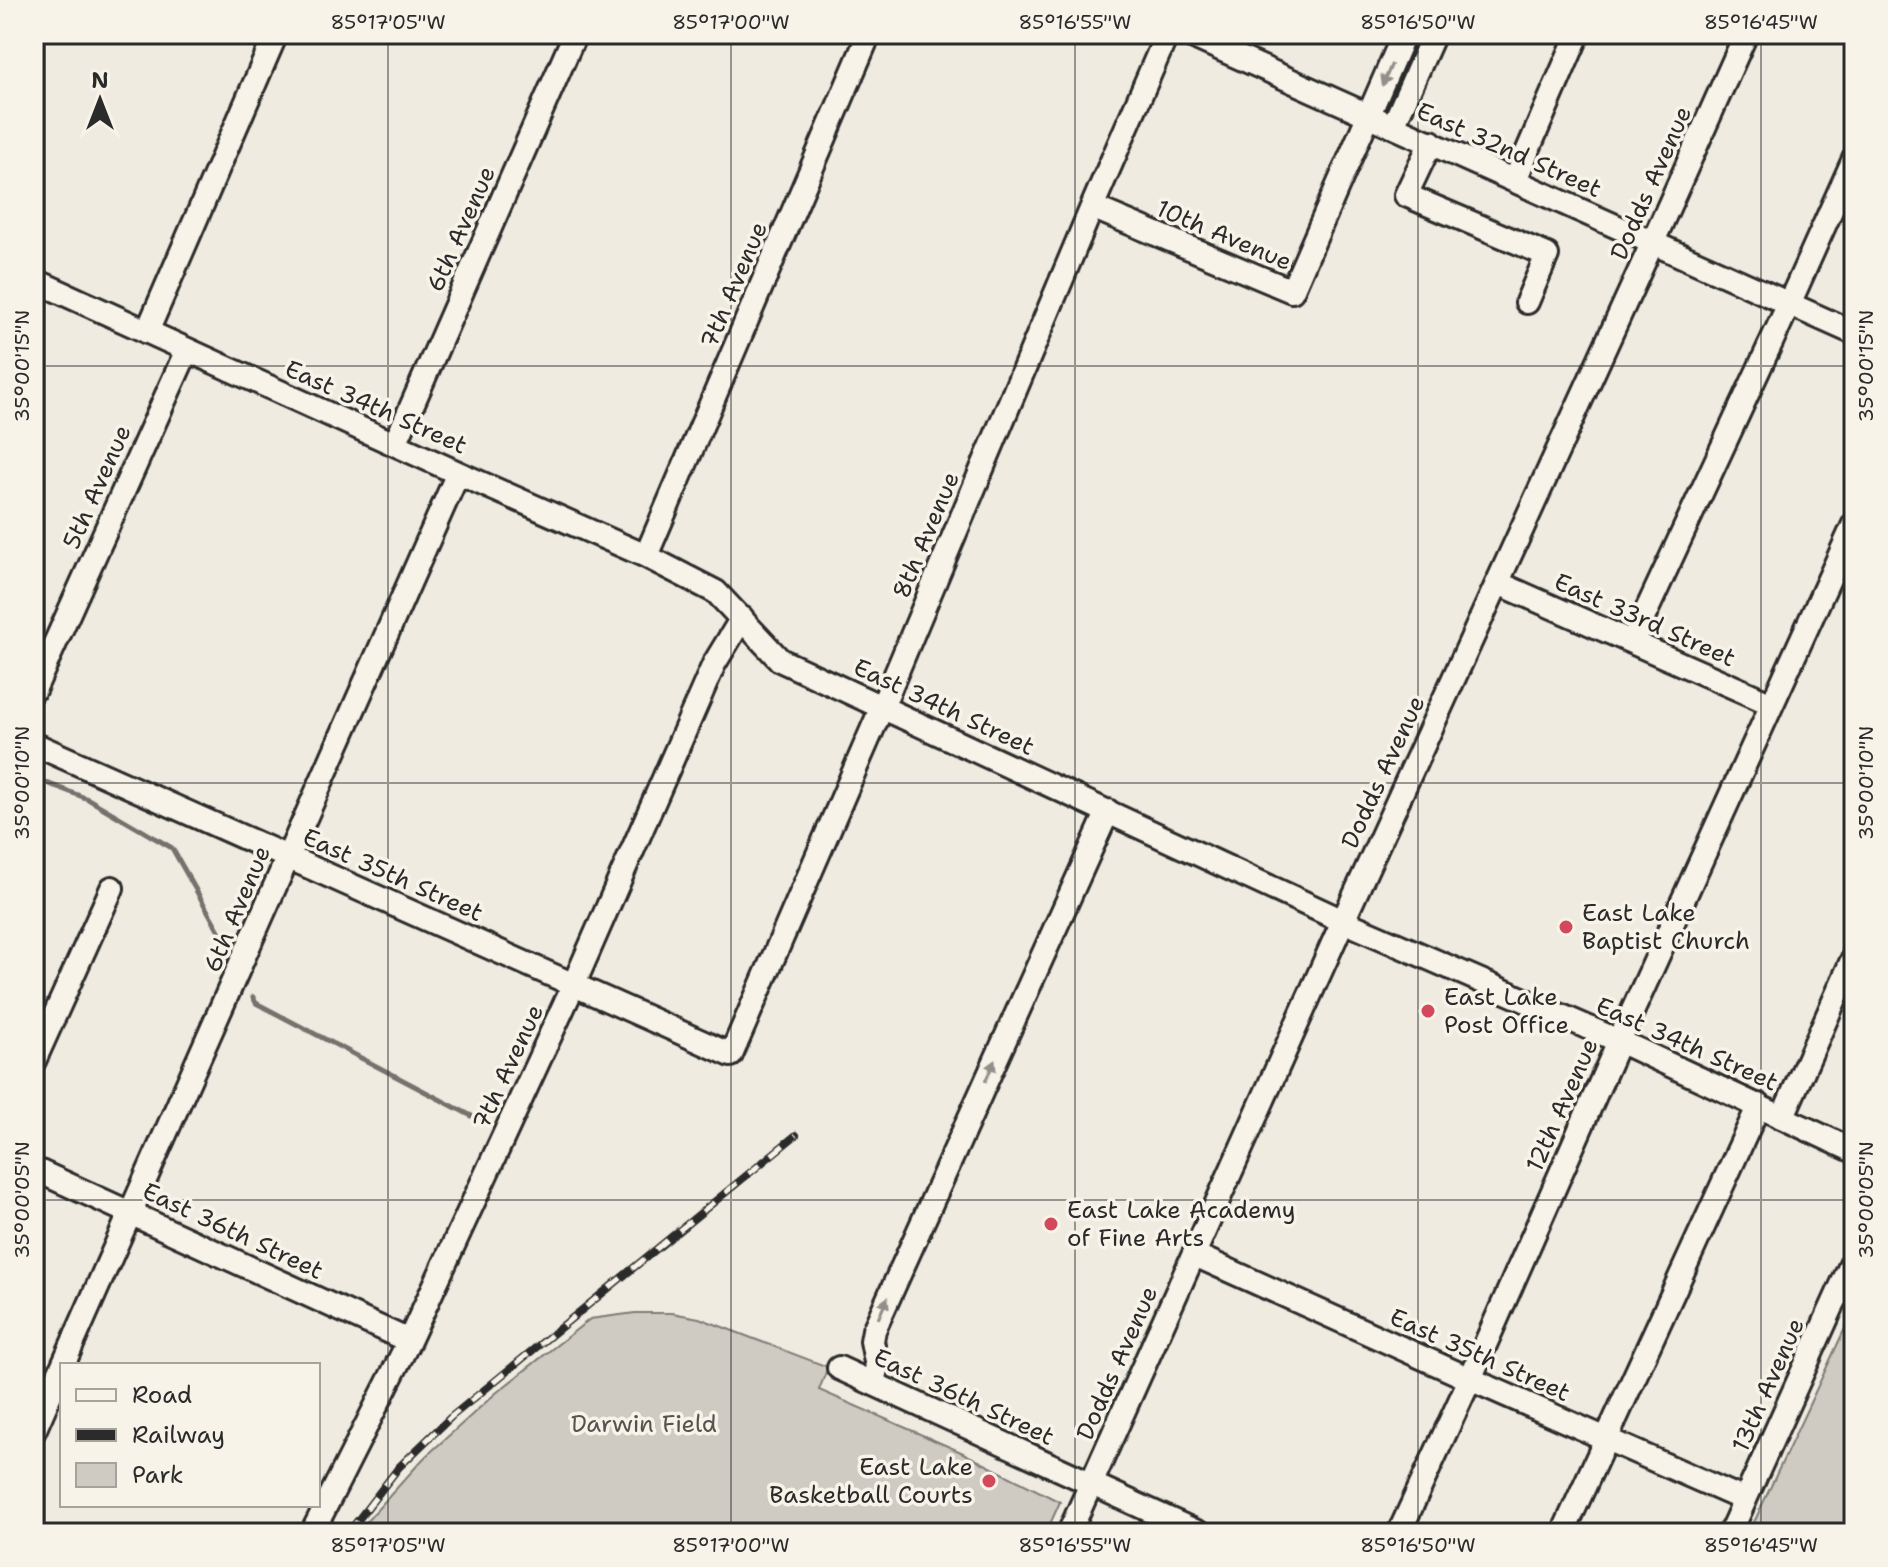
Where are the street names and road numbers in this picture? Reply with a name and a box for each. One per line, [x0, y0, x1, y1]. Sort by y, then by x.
street label: East 32nd Street [1411, 95, 1607, 205]
street label: Dodds Avenue [1603, 101, 1699, 265]
street label: 6th Avenue [419, 161, 503, 297]
street label: 10th Avenue [1151, 192, 1297, 278]
street label: 7th Avenue [693, 217, 775, 353]
street label: East 34th Street [280, 353, 472, 461]
street label: 5th Avenue [55, 420, 139, 554]
street label: 8th Avenue [885, 467, 967, 603]
street label: East 33rd Street [1549, 566, 1741, 674]
street label: East 34th Street [848, 651, 1040, 763]
street label: Dodds Avenue [1334, 690, 1432, 854]
street label: East 35th Street [298, 821, 488, 929]
street label: 6th Avenue [196, 841, 278, 977]
street label: East 34th Street [1591, 990, 1783, 1098]
street label: 7th Avenue [465, 999, 551, 1135]
street label: 12th Avenue [1518, 1033, 1606, 1177]
street label: East 36th Street [137, 1175, 329, 1287]
street label: Dodds Avenue [1069, 1281, 1165, 1445]
street label: East 35th Street [1385, 1301, 1575, 1409]
street label: 13th Avenue [1724, 1313, 1812, 1457]
street label: East 36th Street [868, 1341, 1060, 1453]

